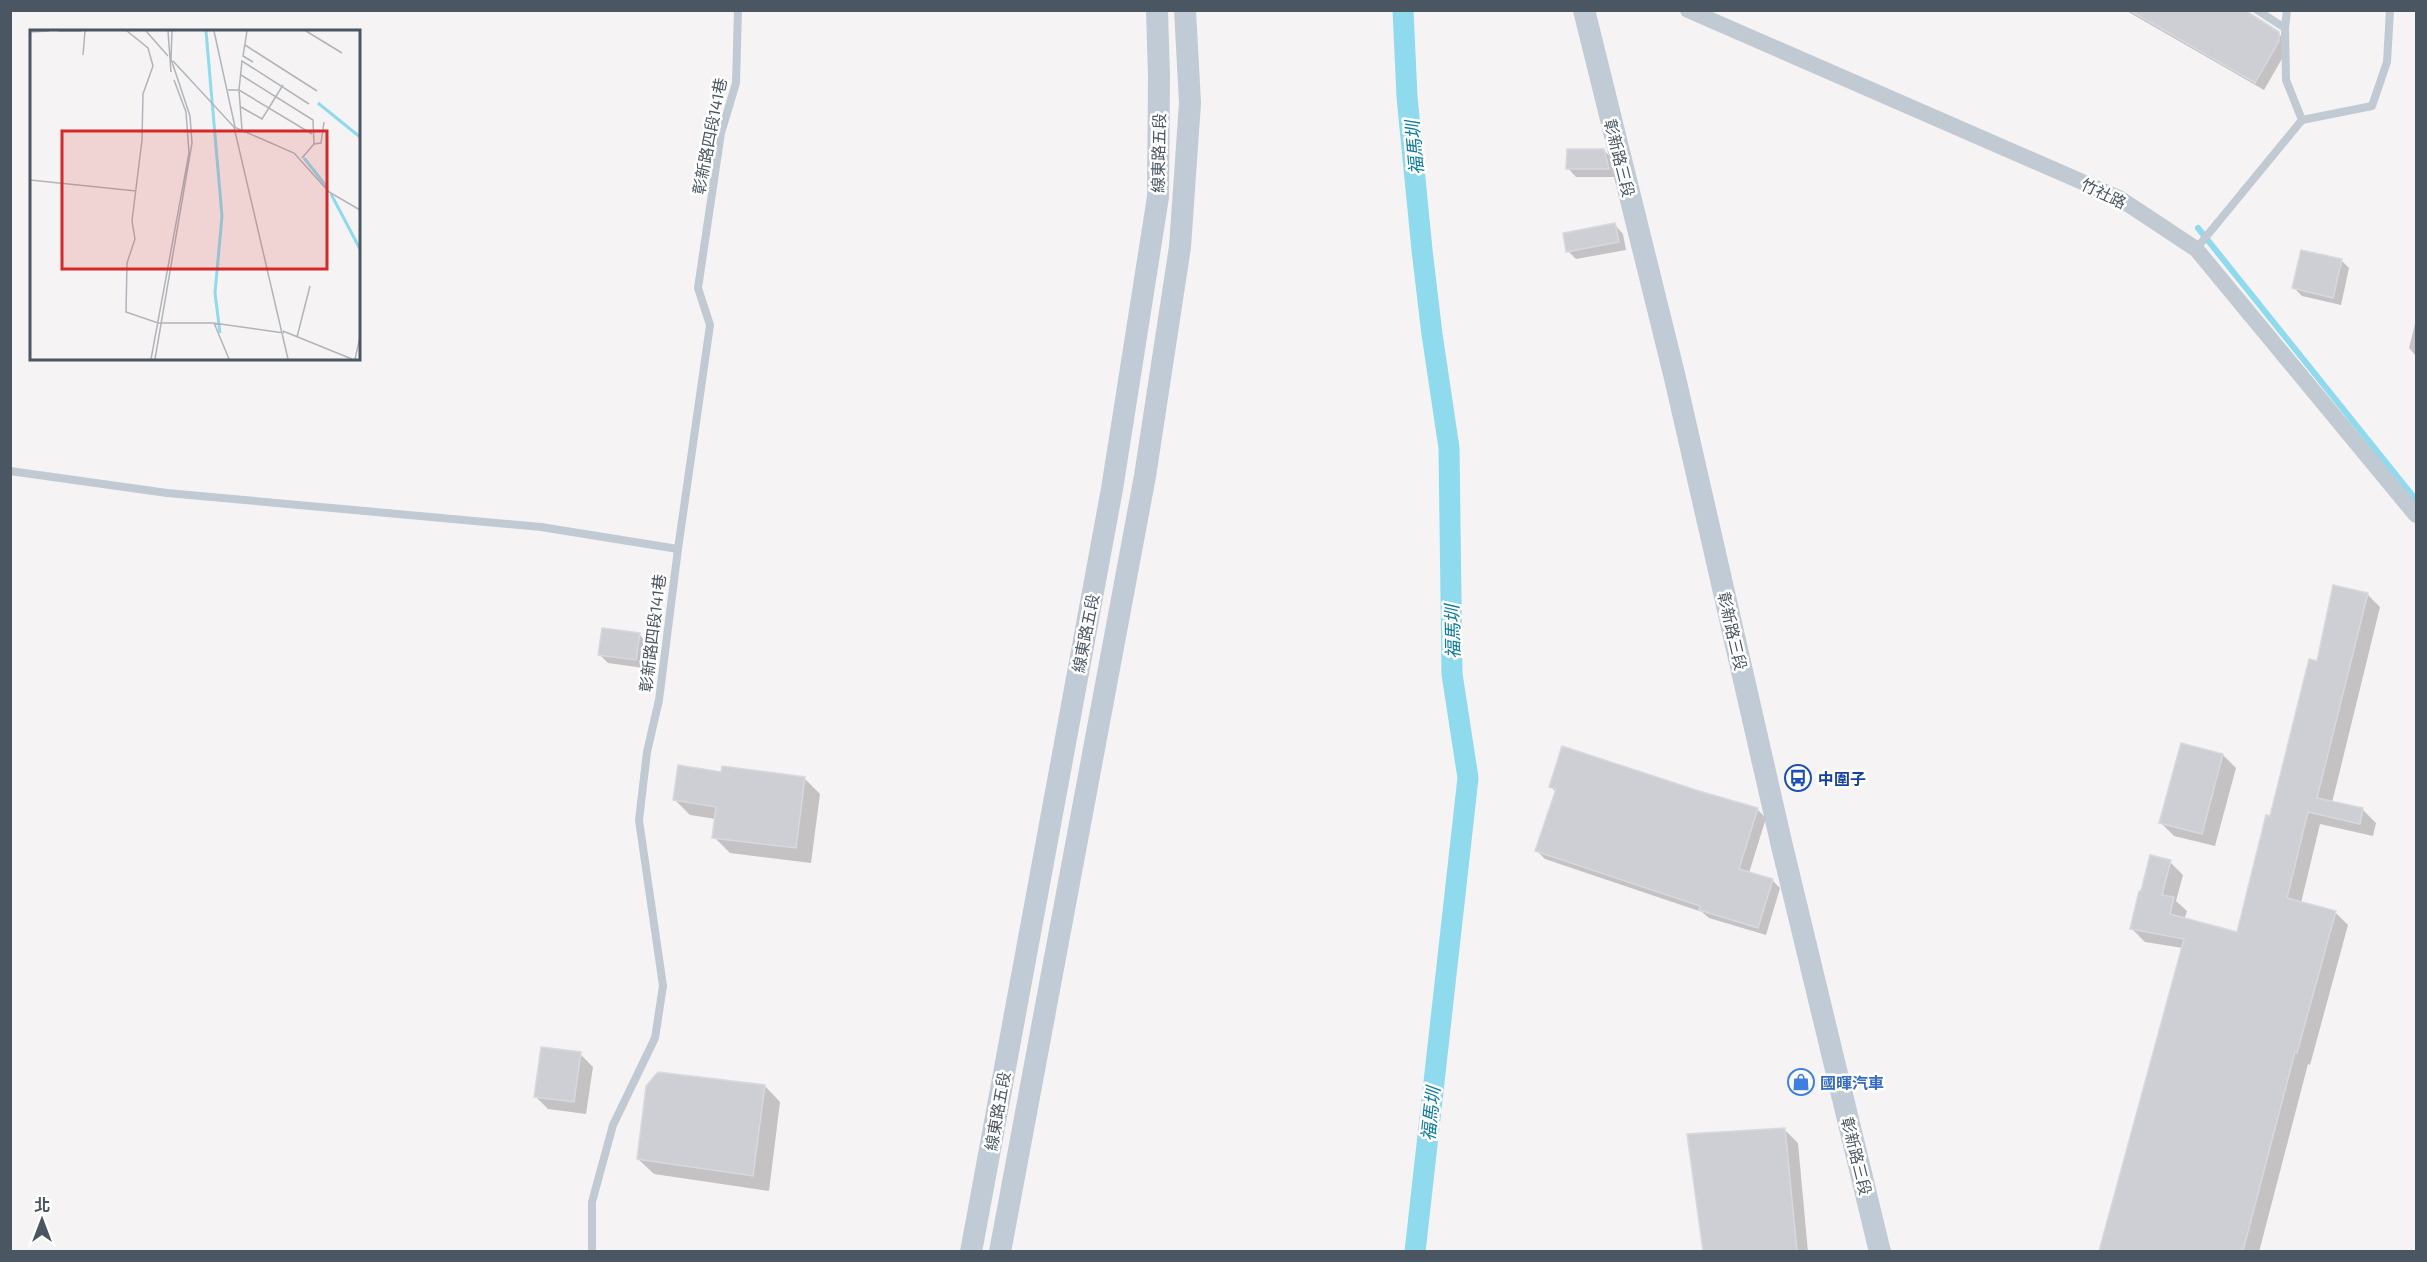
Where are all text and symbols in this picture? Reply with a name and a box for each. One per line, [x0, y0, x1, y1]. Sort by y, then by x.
inset map [30, 30, 360, 360]
street label: 彰新路四段141巷 [688, 76, 730, 196]
street label: 線東路五段 [1148, 113, 1168, 193]
water label: 福馬圳 [1400, 117, 1427, 176]
street label: 彰新路三段 [1601, 117, 1639, 199]
street label: 竹社路 [2078, 174, 2130, 212]
street label: 彰新路四段141巷 [635, 573, 669, 693]
street label: 彰新路三段 [1715, 590, 1751, 672]
street label: 線東路五段 [1068, 592, 1102, 674]
water label: 福馬圳 [1440, 602, 1463, 659]
bus stop icon: 中圍子 [1783, 763, 1813, 793]
place label: 中圍子 [1818, 769, 1866, 788]
shop icon: 國暉汽車 [1786, 1067, 1816, 1097]
street label: 線東路五段 [981, 1070, 1013, 1152]
place label: 國暉汽車 [1820, 1073, 1884, 1092]
water label: 福馬圳 [1416, 1083, 1444, 1142]
street label: 彰新路三段 [1838, 1115, 1876, 1197]
north arrow [12, 1190, 72, 1250]
text: 北 [34, 1195, 50, 1214]

